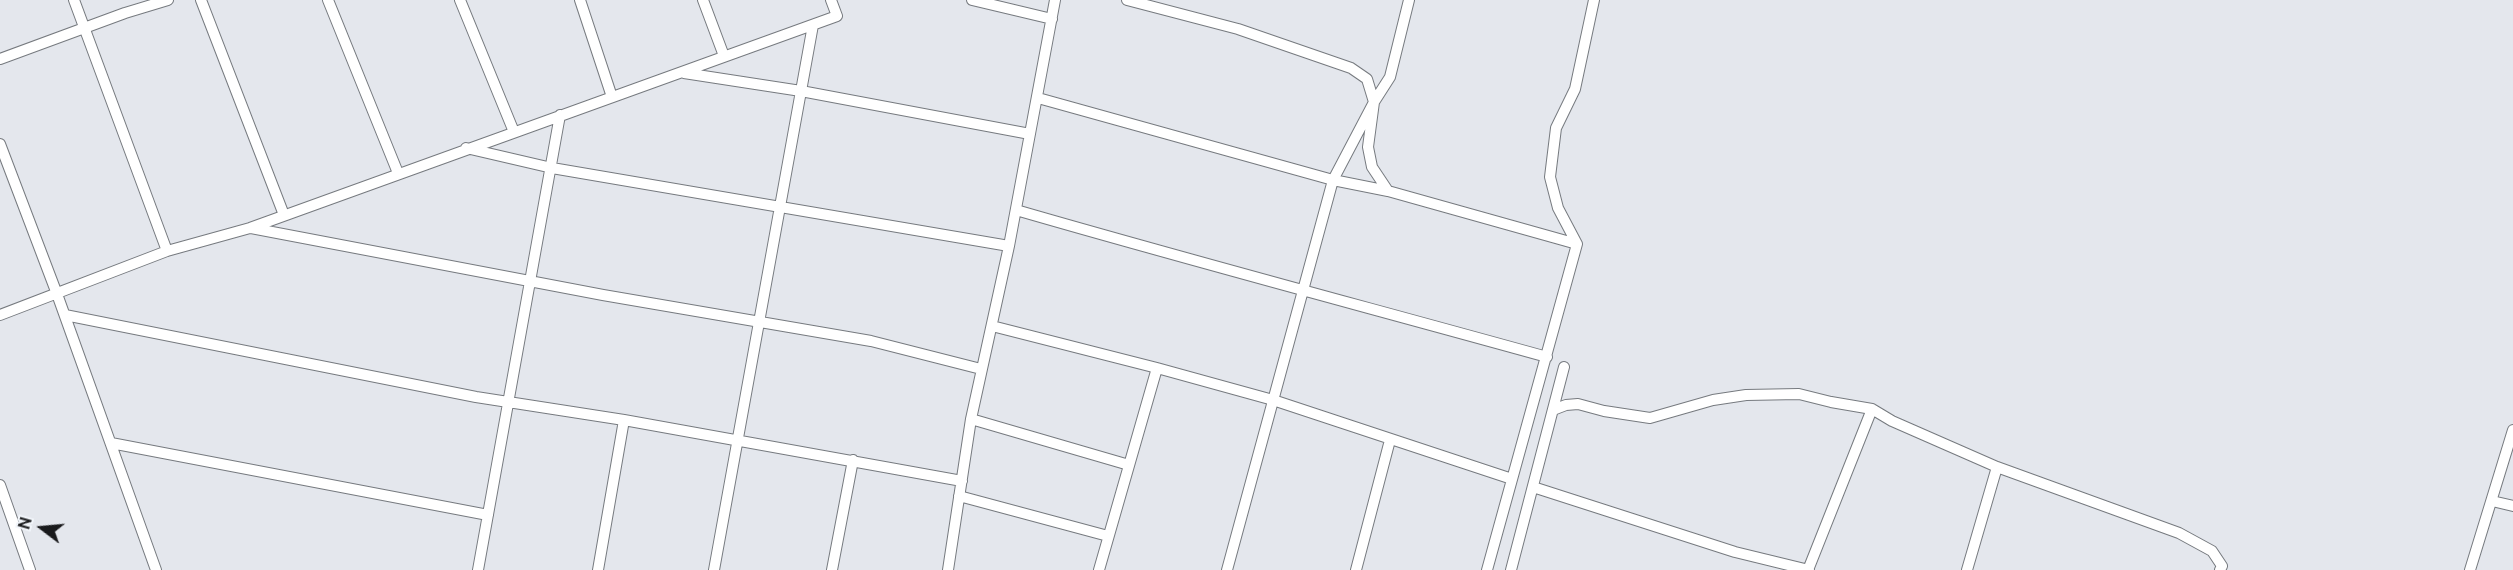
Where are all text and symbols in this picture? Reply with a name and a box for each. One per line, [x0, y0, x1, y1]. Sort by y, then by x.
north arrow [12, 498, 72, 558]
text: N [14, 515, 35, 531]

